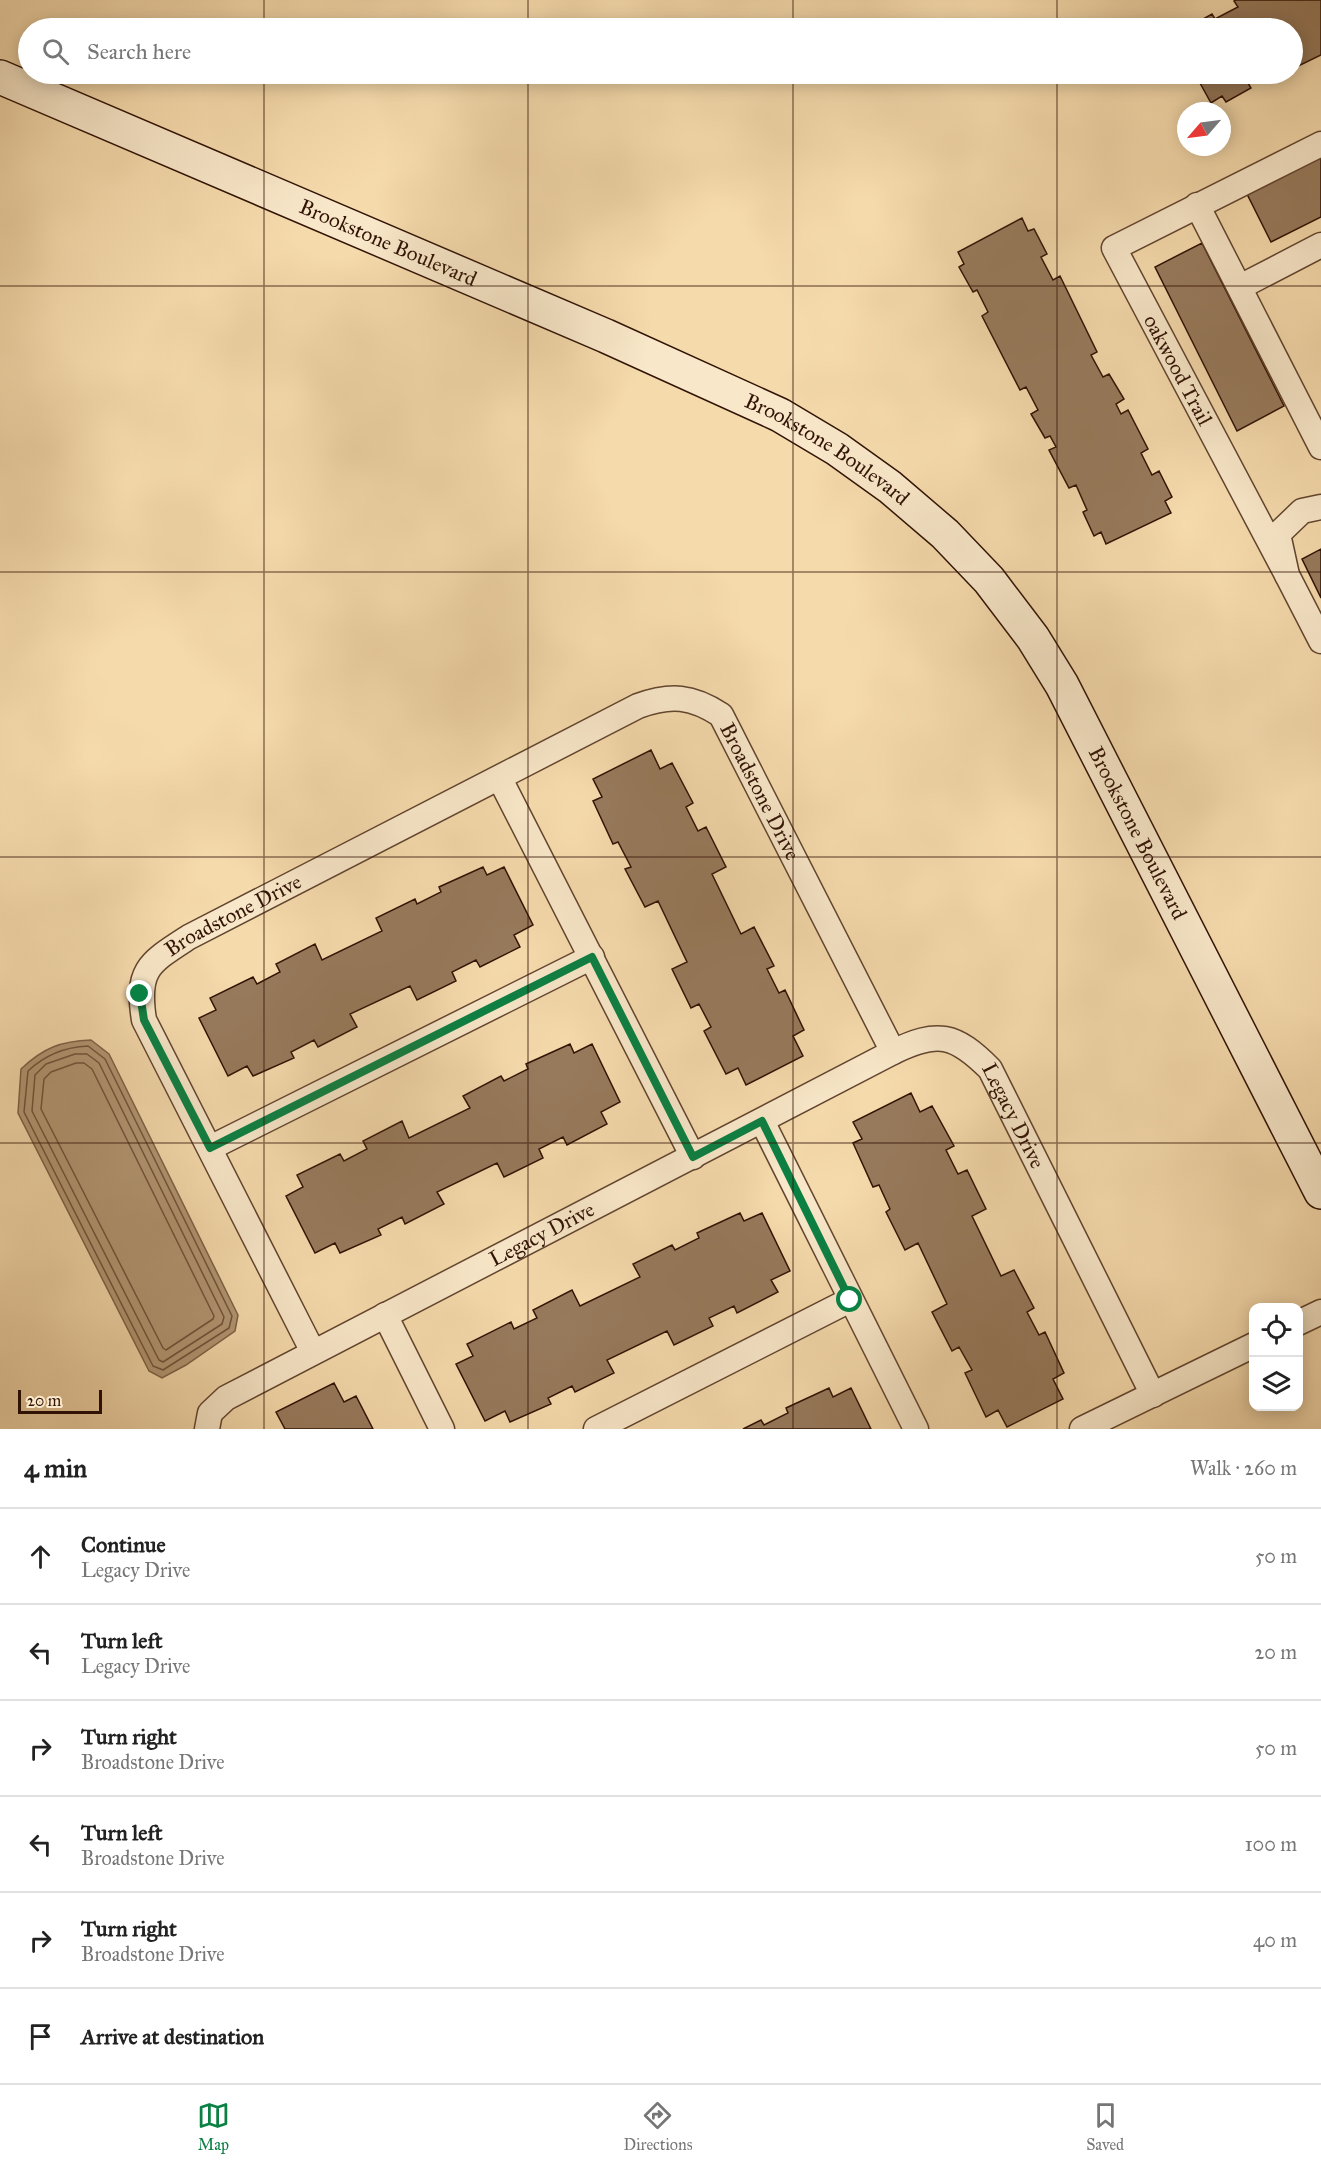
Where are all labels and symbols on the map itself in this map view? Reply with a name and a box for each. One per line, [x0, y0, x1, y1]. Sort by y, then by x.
north arrow [1177, 102, 1231, 156]
street label: Brookstone Boulevard [295, 193, 481, 292]
street label: oakwood Trail [1138, 310, 1218, 430]
street label: Brookstone Boulevard [741, 388, 915, 511]
street label: Broadstone Drive [714, 718, 806, 865]
street label: Brookstone Boulevard [1083, 742, 1193, 924]
street label: Broadstone Drive [160, 868, 306, 962]
route end [126, 980, 152, 1006]
street label: Legacy Drive [976, 1059, 1051, 1173]
street label: Legacy Drive [485, 1196, 599, 1272]
route start [836, 1286, 862, 1312]
scale bar [18, 1387, 102, 1414]

